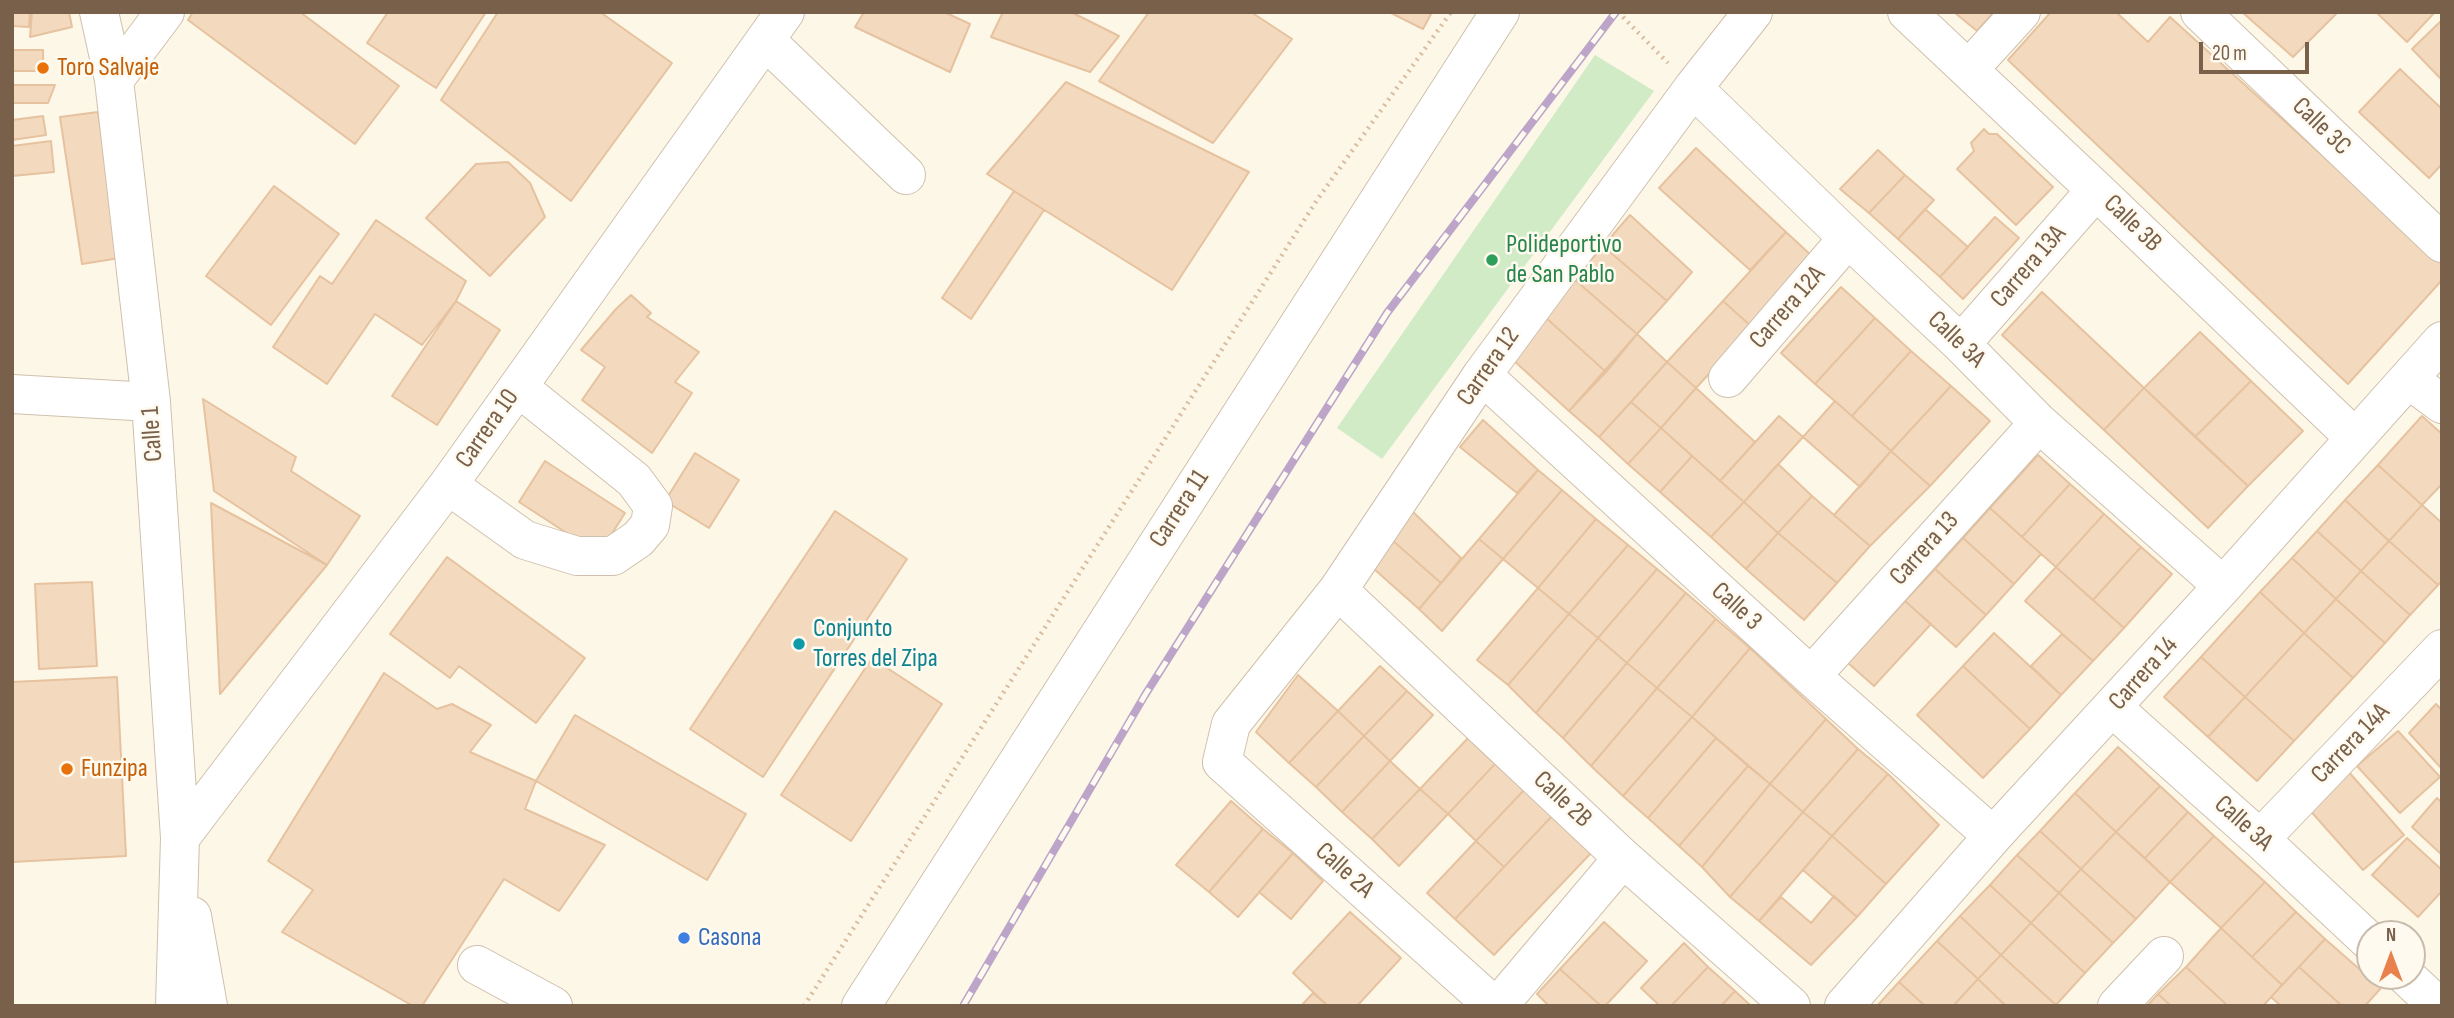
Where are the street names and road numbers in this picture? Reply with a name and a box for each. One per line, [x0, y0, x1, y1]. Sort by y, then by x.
street label: Calle 3C [2285, 91, 2357, 163]
street label: Calle 3B [2096, 189, 2168, 259]
street label: Carrera 13A [1985, 219, 2073, 315]
street label: Carrera 12A [1744, 260, 1832, 356]
street label: Calle 3A [1921, 305, 1991, 375]
street label: Carrera 12 [1451, 322, 1527, 412]
street label: Carrera 10 [450, 384, 526, 474]
street label: Calle 1 [136, 405, 170, 463]
street label: Carrera 11 [1143, 464, 1217, 554]
street label: Carrera 13 [1884, 506, 1966, 592]
street label: Calle 3 [1704, 576, 1768, 638]
street label: Carrera 14 [2103, 631, 2185, 717]
street label: Carrera 14A [2305, 697, 2397, 791]
street label: Calle 2B [1526, 765, 1598, 835]
street label: Calle 3A [2207, 790, 2279, 858]
street label: Calle 2A [1308, 837, 1380, 905]

